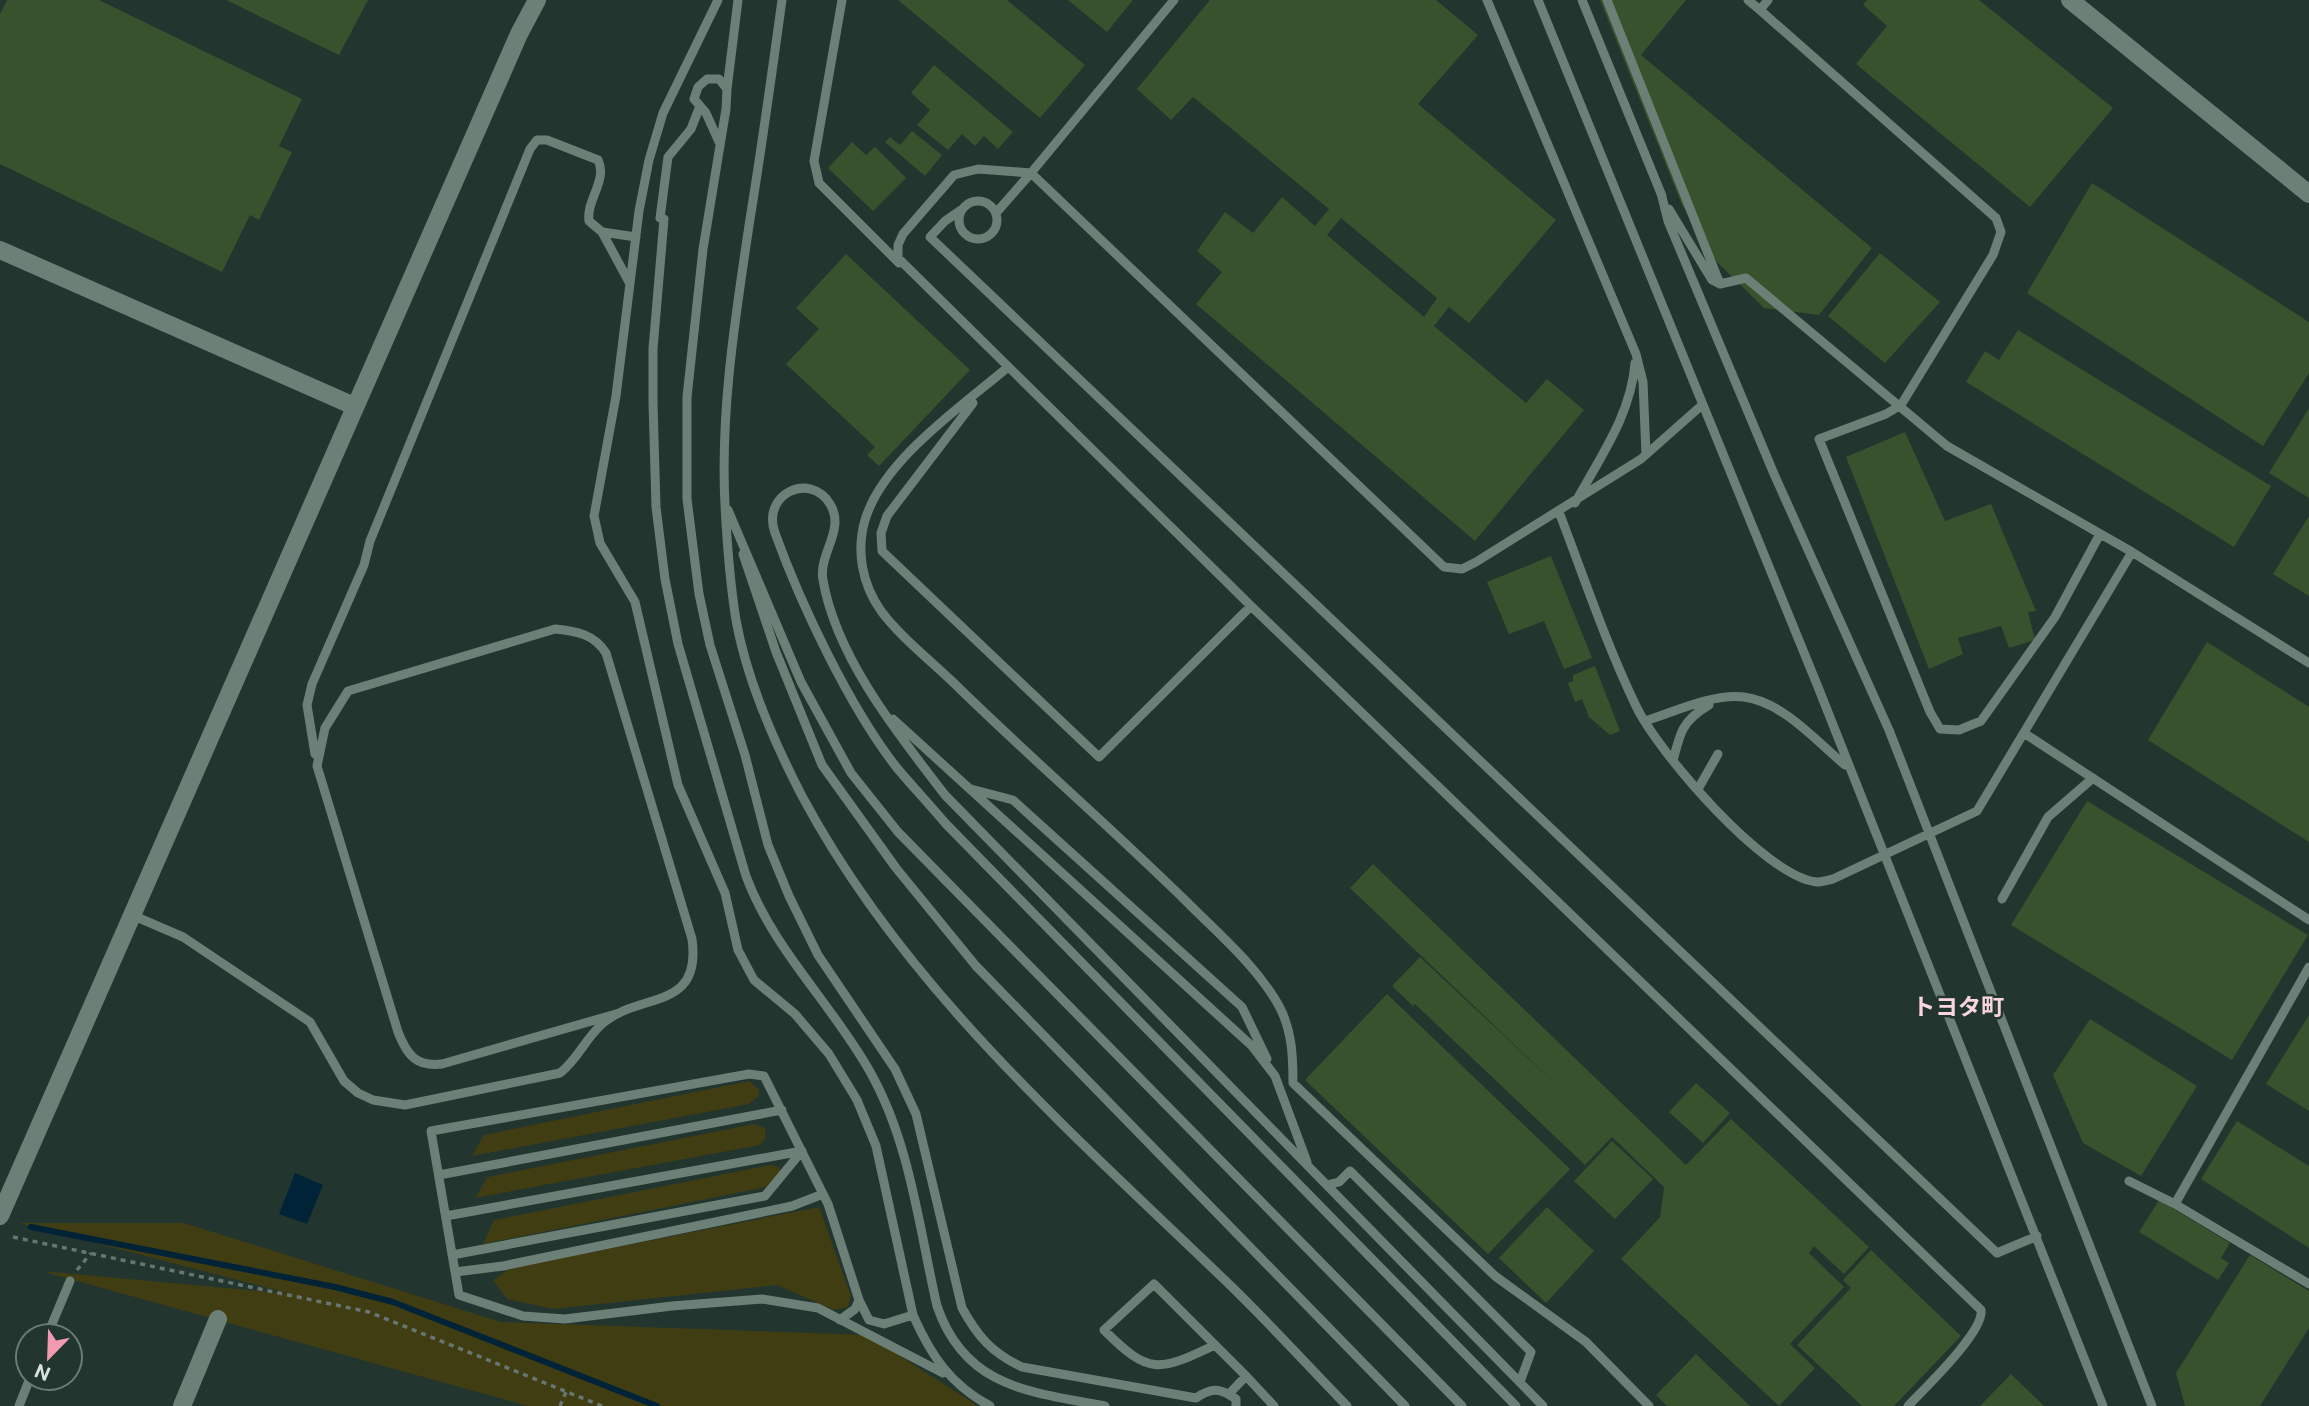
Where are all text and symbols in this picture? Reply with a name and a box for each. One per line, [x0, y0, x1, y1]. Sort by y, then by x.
district label: トヨタ町 [1912, 993, 2004, 1020]
north arrow [14, 1322, 84, 1392]
text: N [31, 1360, 53, 1386]

